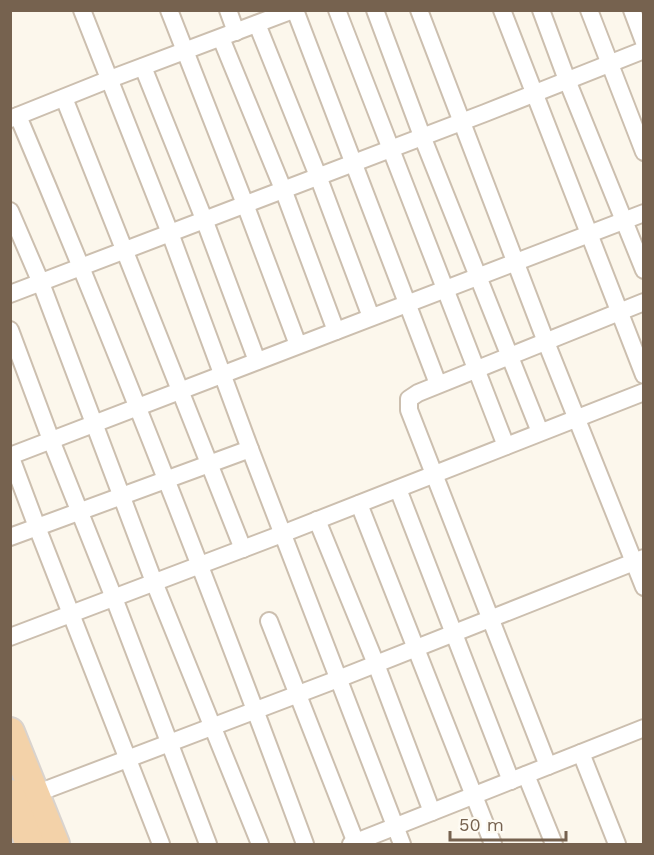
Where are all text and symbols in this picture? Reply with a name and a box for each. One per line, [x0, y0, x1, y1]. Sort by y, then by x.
scale bar [450, 804, 566, 842]
text: 50 m [459, 814, 504, 835]

